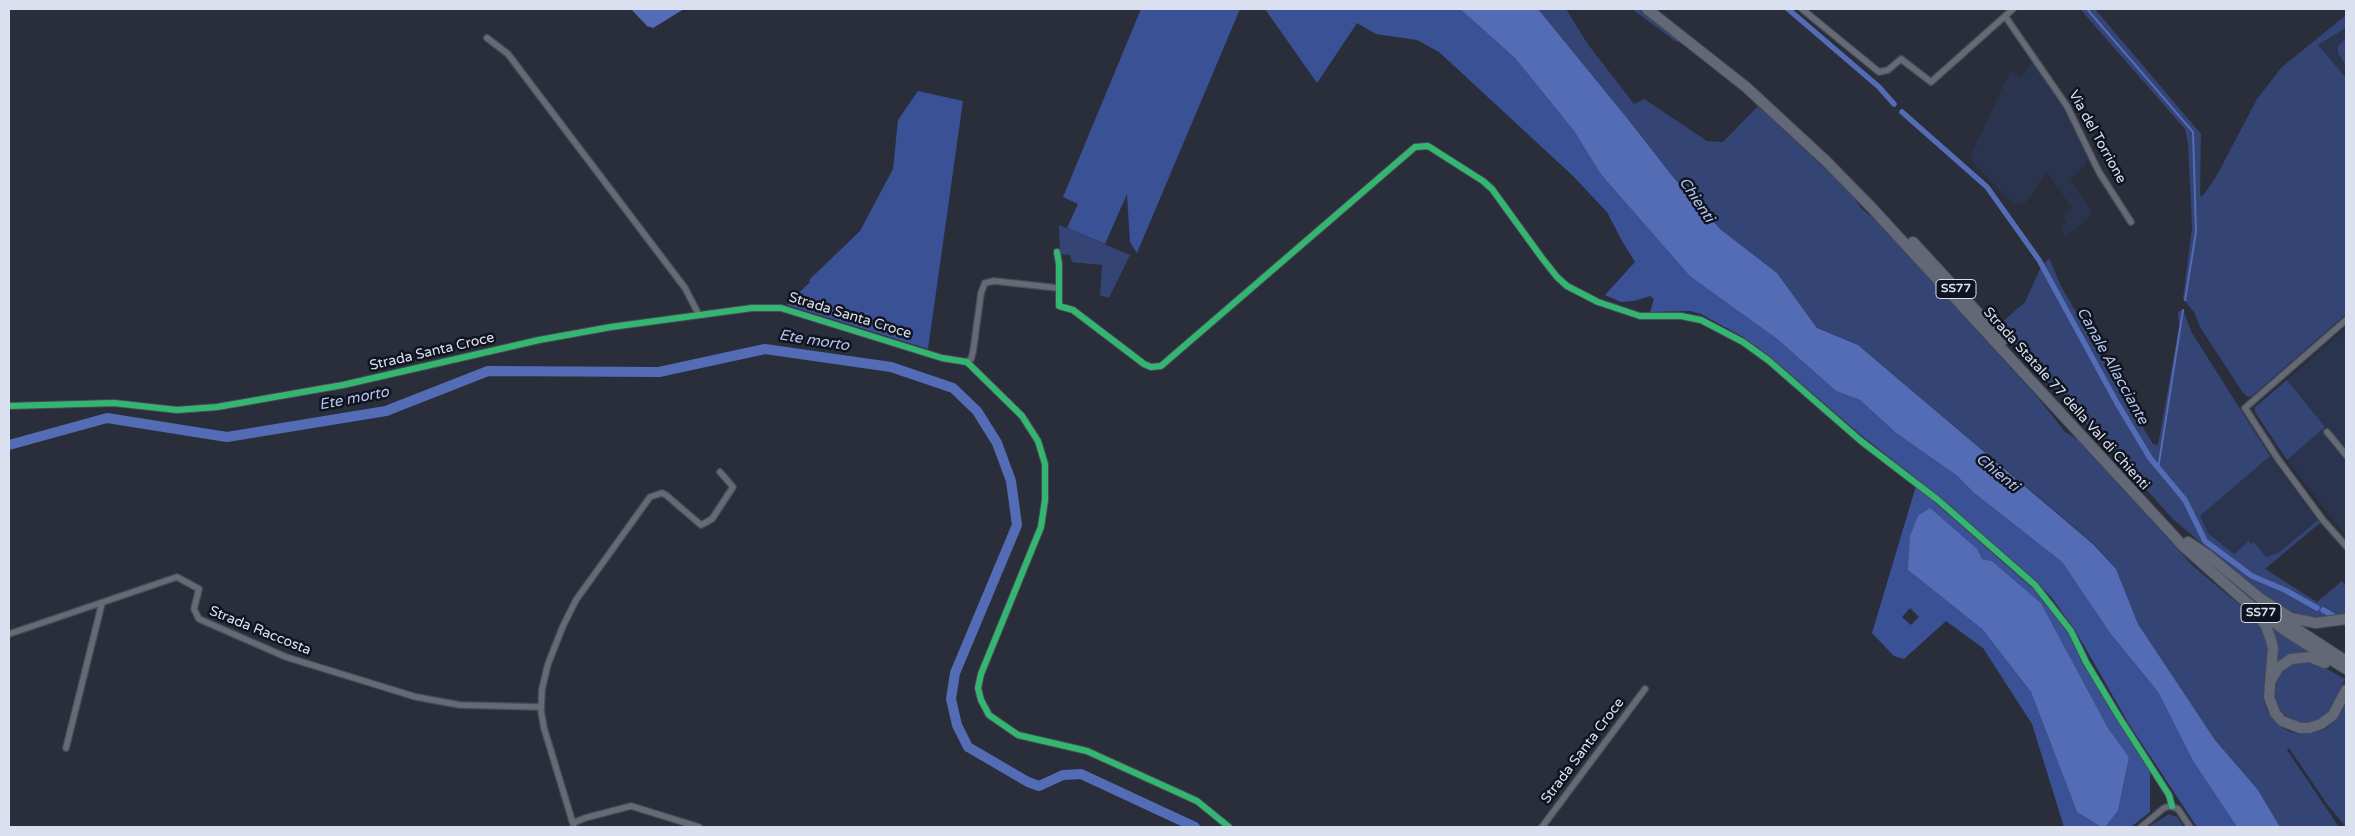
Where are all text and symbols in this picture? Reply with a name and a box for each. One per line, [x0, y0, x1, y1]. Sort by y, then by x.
street label: Via del Torrione [2064, 88, 2130, 186]
water label: Chienti [1675, 174, 1717, 226]
road number: SS77 [1936, 280, 1976, 298]
street label: Strada Santa Croce [787, 289, 913, 343]
street label: Strada Statale 77 della Val di Chienti [1979, 304, 2153, 494]
water label: Canale Allacciante [2072, 304, 2152, 428]
water label: Ete morto [778, 327, 850, 355]
street label: Strada Santa Croce [368, 329, 496, 375]
water label: Ete morto [318, 383, 390, 415]
water label: Chienti [1972, 450, 2022, 496]
street label: Strada Raccosta [207, 603, 313, 659]
road number: SS77 [2241, 604, 2281, 622]
street label: Strada Santa Croce [1538, 695, 1628, 807]

